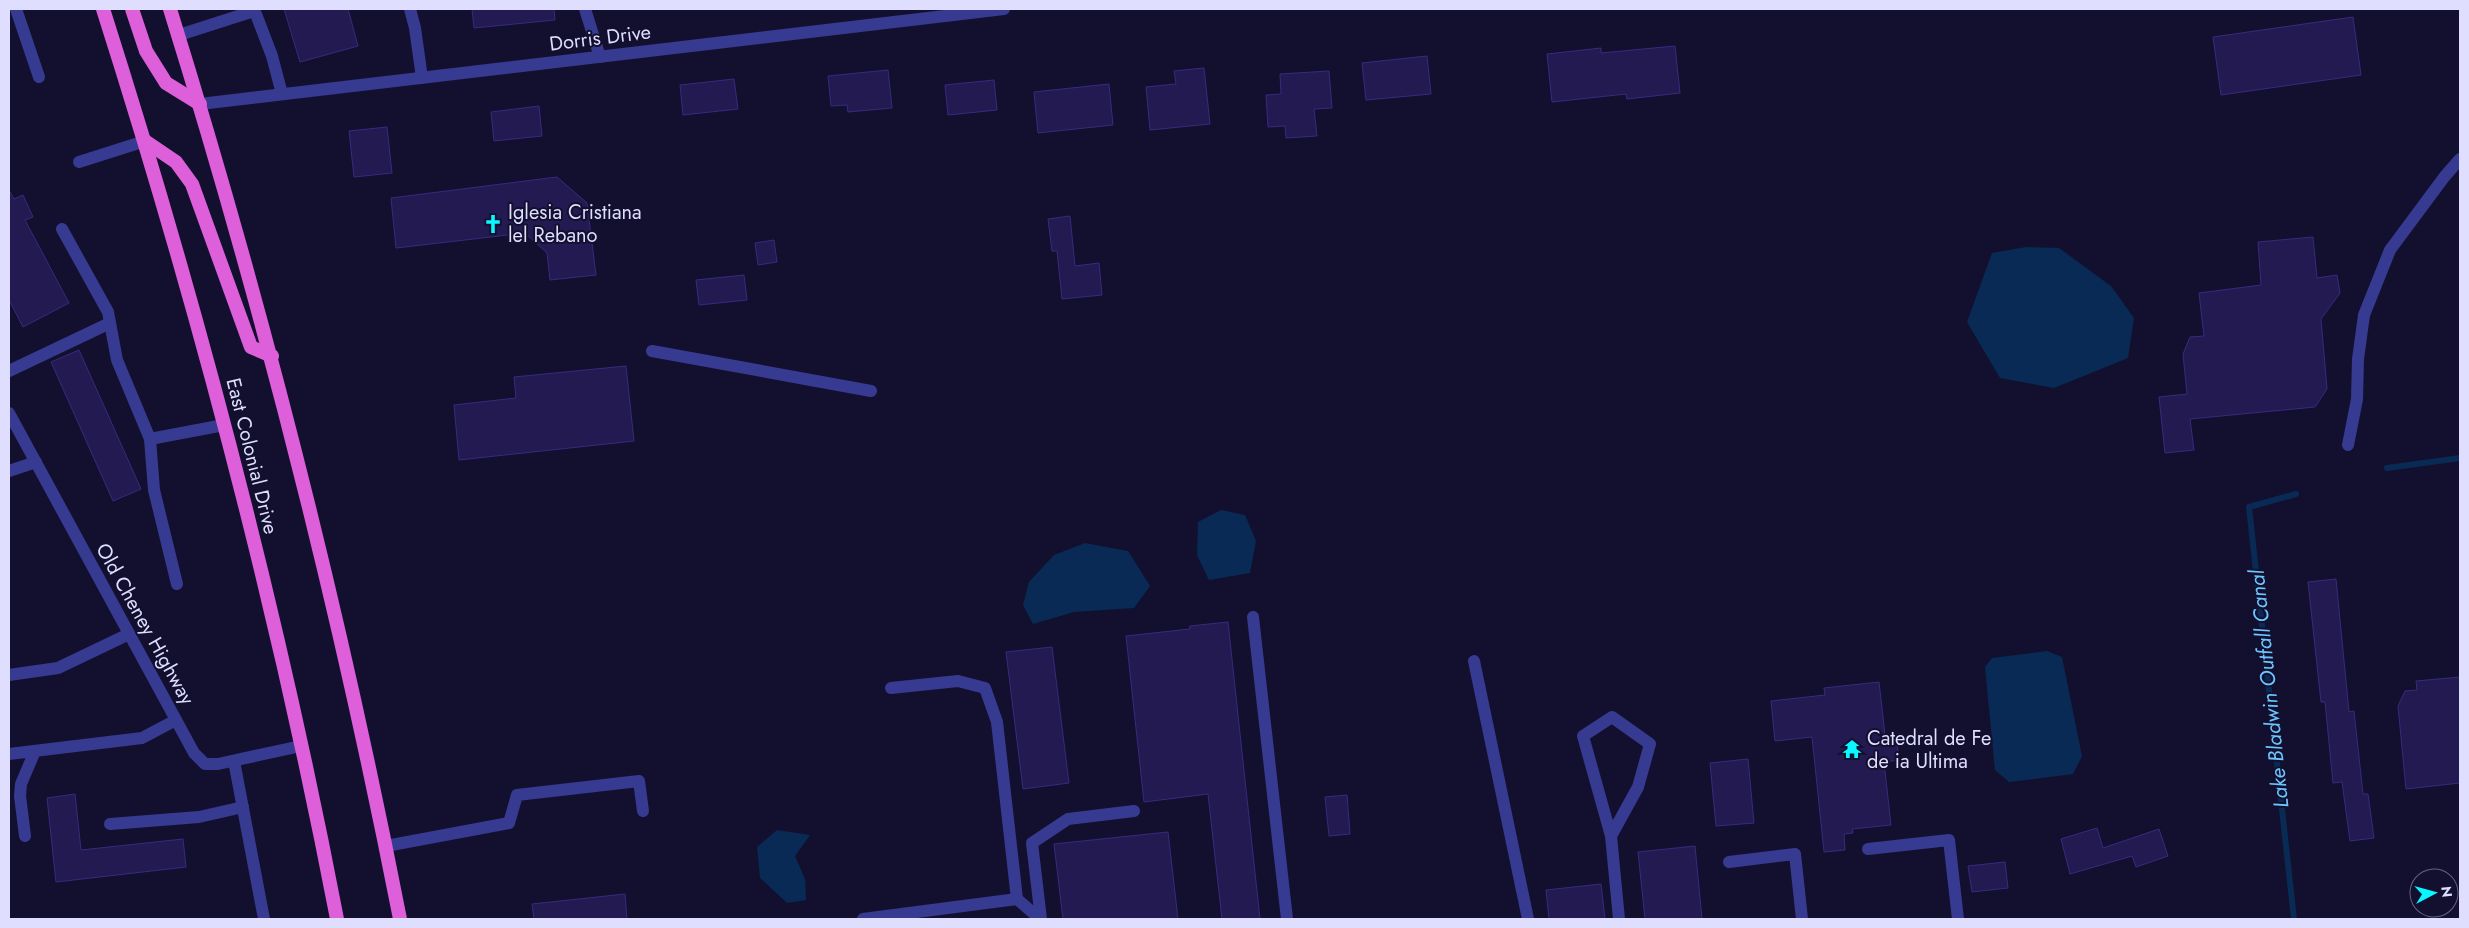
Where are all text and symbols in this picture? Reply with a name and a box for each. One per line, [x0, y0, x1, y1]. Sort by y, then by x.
street label: Dorris Drive [548, 17, 652, 59]
place label: Iglesia Cristiana lel Rebano [508, 198, 642, 250]
church icon: Iglesia Cristiana lel Rebano [482, 213, 504, 235]
street label: East Colonial Drive [219, 375, 285, 537]
street label: Old Cheney Highway [88, 538, 202, 710]
water label: Lake Bladwin Outfall Canal [2241, 567, 2296, 809]
place label: Catedral de Fe de ia Ultima [1867, 724, 1991, 776]
temple icon: Catedral de Fe de ia Ultima [1841, 738, 1863, 760]
north arrow [2409, 868, 2459, 918]
text: N [2436, 885, 2457, 898]

